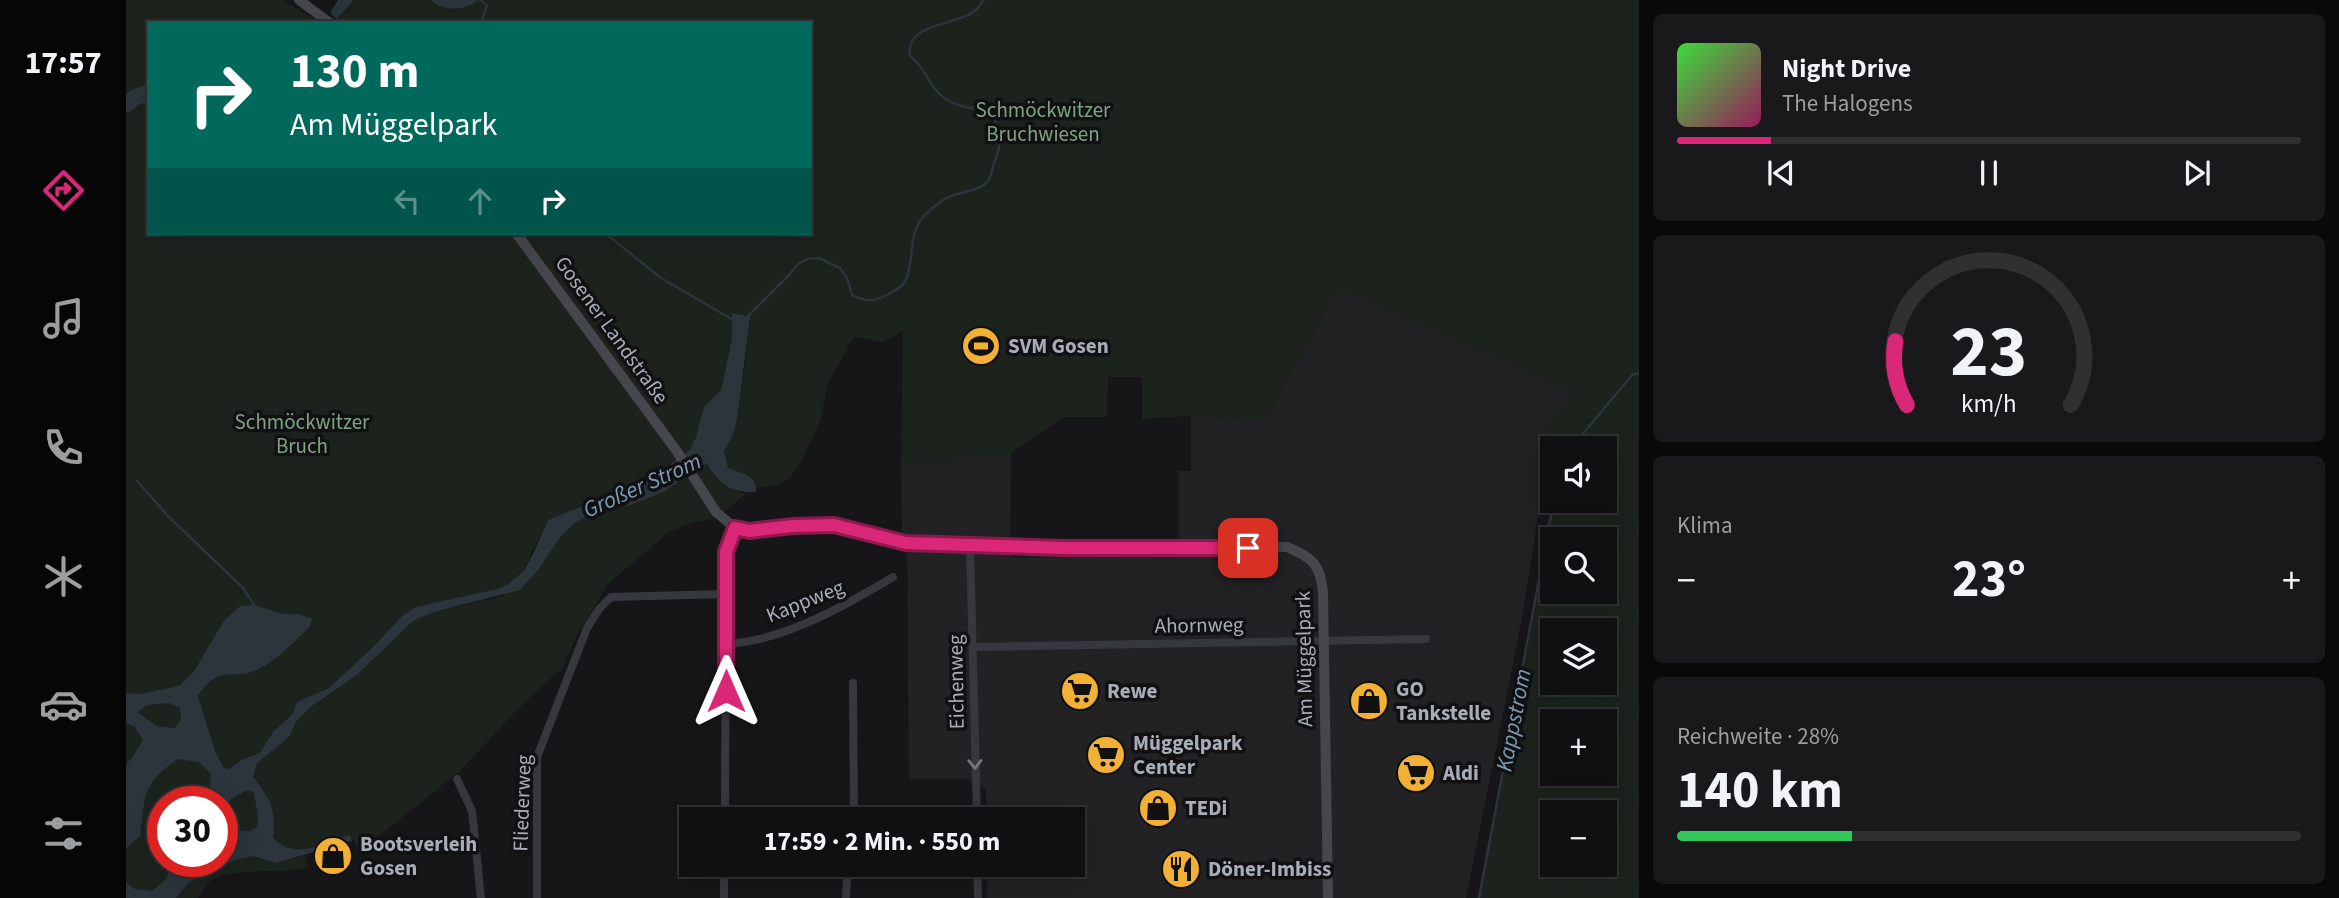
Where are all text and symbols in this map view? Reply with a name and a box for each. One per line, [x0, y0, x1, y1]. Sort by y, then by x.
text: 130 m [290, 37, 419, 107]
text: 17:57 [24, 40, 102, 86]
icon: right [175, 49, 266, 140]
text: Night Drive [1782, 50, 1911, 87]
text: The Halogens [1782, 87, 1913, 120]
park label: Schmöckwitzer Bruchwiesen [976, 95, 1111, 149]
text: Am Müggelpark [290, 102, 497, 148]
icon: previous [1762, 154, 1800, 192]
icon: pause [1970, 154, 2008, 192]
icon: next [2178, 154, 2216, 192]
icon: directions [39, 166, 88, 215]
icon: left [388, 182, 426, 220]
icon: ahead [461, 182, 499, 220]
icon: right [534, 182, 572, 220]
street label: Gosener Landstraße [548, 250, 676, 410]
icon: music [39, 294, 88, 343]
text: 23 [1951, 300, 2027, 404]
sports icon: SVM Gosen [960, 325, 1002, 367]
place label: SVM Gosen [1008, 331, 1109, 361]
text: km/h [1961, 385, 2017, 421]
park label: Schmöckwitzer Bruch [235, 407, 370, 461]
icon: phone [39, 423, 88, 472]
map controls [1540, 436, 1617, 877]
button: sound [1540, 436, 1617, 513]
water label: Großer Strom [578, 445, 707, 526]
text: Klima [1677, 509, 1733, 542]
pin [1218, 518, 1278, 578]
button: search [1540, 527, 1617, 604]
icon: arrive [1229, 529, 1267, 567]
text: 23° [1952, 543, 2026, 617]
icon: climate [39, 552, 88, 601]
text: − [1677, 554, 1696, 608]
text: + [2282, 554, 2301, 608]
street label: Kappweg [761, 572, 849, 630]
street label: Am Müggelpark [1288, 590, 1320, 727]
street label: Ahornweg [1154, 609, 1244, 641]
button: layers [1540, 618, 1617, 695]
street label: Eichenweg [940, 634, 972, 730]
position arrow [689, 654, 763, 728]
water label: Kappstrom [1487, 666, 1540, 774]
supermarket icon: Rewe [1059, 670, 1101, 712]
place label: GO Tankstelle [1396, 674, 1491, 728]
place label: Rewe [1107, 676, 1158, 706]
icon: car [39, 680, 88, 729]
shop icon: GO Tankstelle [1348, 680, 1390, 722]
button: + [1540, 709, 1617, 786]
text: Reichweite · 28% [1677, 720, 1839, 753]
place label: Müggelpark Center [1133, 728, 1243, 782]
supermarket icon: Müggelpark Center [1085, 734, 1127, 776]
supermarket icon: Aldi [1395, 752, 1437, 794]
street label: Fliederweg [505, 754, 539, 852]
text: 140 km [1677, 754, 1843, 828]
place label: Aldi [1442, 758, 1479, 788]
one-way arrow [968, 759, 983, 770]
speed limit sign: 30 [147, 786, 238, 877]
shop icon: TEDi [1137, 787, 1179, 829]
place label: TEDi [1185, 793, 1227, 823]
button: − [1540, 800, 1617, 877]
icon: filters [39, 809, 88, 858]
text: 17:59 · 2 Min. · 550 m [764, 823, 1000, 860]
place label: Bootsverleih Gosen [360, 829, 477, 883]
shop icon: Bootsverleih Gosen [312, 835, 354, 877]
restaurant icon: Döner-Imbiss [1160, 848, 1202, 890]
place label: Döner-Imbiss [1208, 854, 1331, 884]

